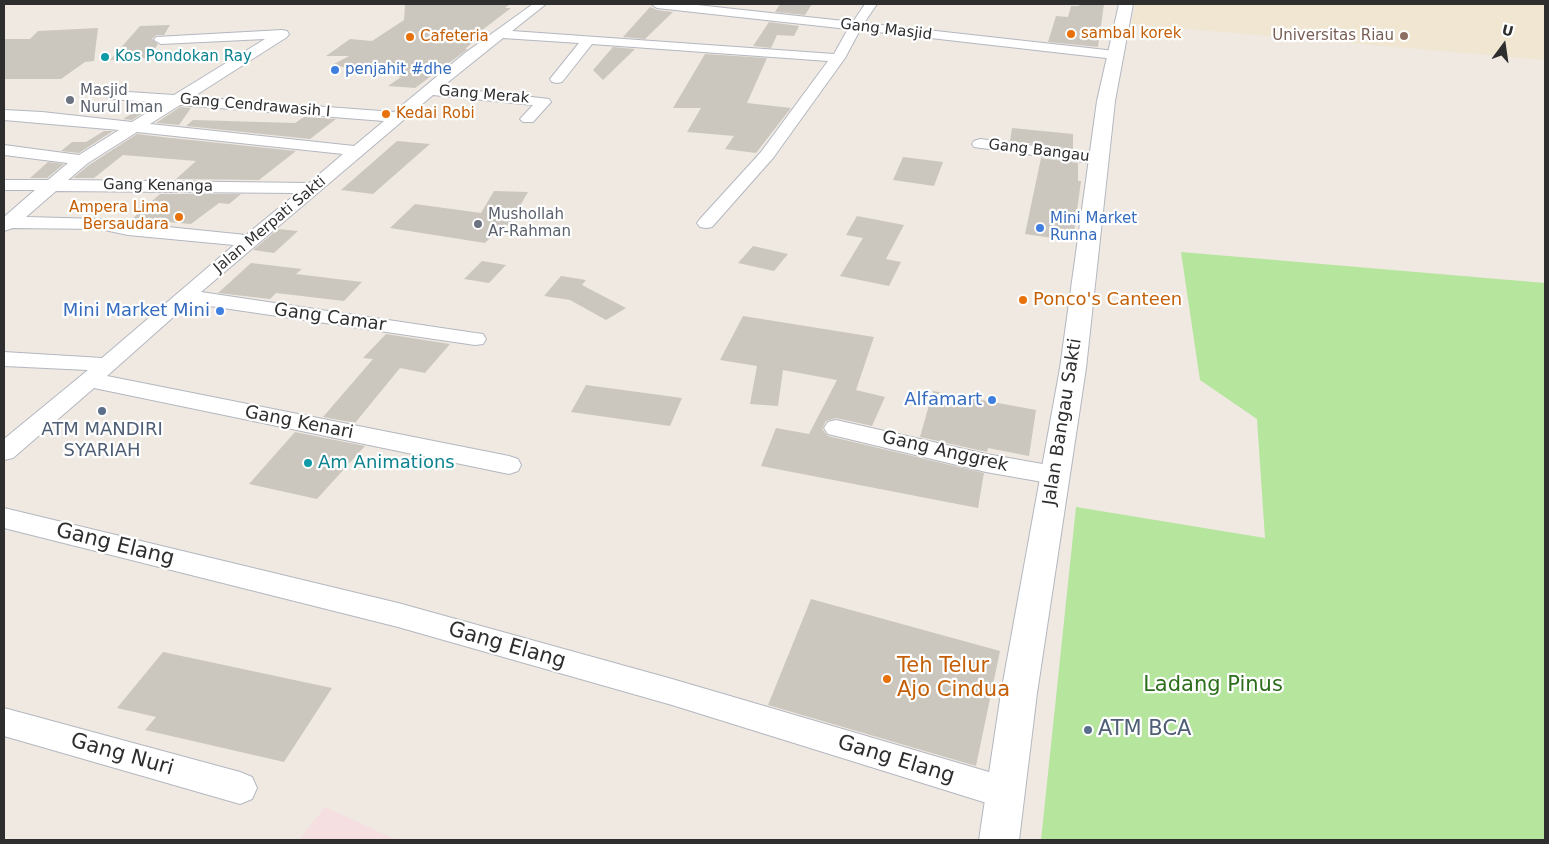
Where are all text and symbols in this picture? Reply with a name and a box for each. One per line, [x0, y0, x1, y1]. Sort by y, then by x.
street label: Gang Masjid [839, 15, 933, 45]
north arrow [1479, 20, 1529, 70]
text: U [1500, 21, 1515, 40]
place label: sambal korek [1081, 25, 1181, 43]
place label: Universitas Riau [1272, 27, 1394, 45]
place label: Cafeteria [420, 28, 489, 46]
marker: sambal korek [1065, 28, 1077, 40]
marker: Universitas Riau [1398, 30, 1410, 42]
marker: Cafeteria [404, 31, 416, 43]
place label: Kos Pondokan Ray [115, 48, 252, 66]
marker: Kos Pondokan Ray [99, 51, 111, 63]
place label: penjahit #dhe [345, 61, 452, 79]
marker: penjahit #dhe [329, 64, 341, 76]
place label: Masjid Nurul Iman [80, 82, 163, 117]
street label: Gang Merak [438, 82, 530, 108]
street label: Gang Cendrawasih I [179, 90, 331, 122]
marker: Masjid Nurul Iman [64, 94, 76, 106]
place label: Kedai Robi [396, 105, 475, 123]
marker: Kedai Robi [380, 108, 392, 120]
street label: Gang Bangau [987, 136, 1091, 166]
street label: Jalan Merpati Sakti [210, 173, 330, 277]
street label: Gang Kenanga [103, 176, 213, 196]
place label: Ampera Lima Bersaudara [69, 199, 169, 234]
place label: Mushollah Ar-Rahman [488, 206, 571, 241]
place label: Mini Market Runna [1050, 210, 1137, 245]
marker: Ampera Lima Bersaudara [173, 211, 185, 223]
marker: Mushollah Ar-Rahman [472, 218, 484, 230]
marker: Mini Market Runna [1034, 222, 1046, 234]
place label: Ponco's Canteen [1033, 289, 1182, 311]
marker: Ponco's Canteen [1017, 294, 1029, 306]
street label: Gang Camar [272, 299, 388, 337]
place label: Mini Market Mini [63, 300, 210, 322]
marker: Mini Market Mini [214, 305, 226, 317]
street label: Jalan Bangau Sakti [1039, 337, 1087, 507]
place label: Alfamart [904, 389, 982, 411]
marker: Alfamart [986, 394, 998, 406]
street label: Gang Kenari [243, 402, 355, 444]
marker: ATM MANDIRI SYARIAH [96, 405, 108, 417]
place label: ATM MANDIRI SYARIAH [41, 419, 163, 462]
street label: Gang Anggrek [880, 427, 1010, 477]
place label: Am Animations [318, 452, 455, 474]
marker: Am Animations [302, 457, 314, 469]
street label: Gang Elang [53, 518, 177, 572]
street label: Gang Elang [445, 617, 569, 675]
place label: Teh Telur Ajo Cindua [897, 654, 1010, 704]
marker: Teh Telur Ajo Cindua [881, 673, 893, 685]
park label: Ladang Pinus [1143, 673, 1283, 699]
place label: ATM BCA [1098, 717, 1191, 743]
marker: ATM BCA [1082, 724, 1094, 736]
street label: Gang Nuri [68, 728, 176, 782]
street label: Gang Elang [834, 730, 958, 790]

